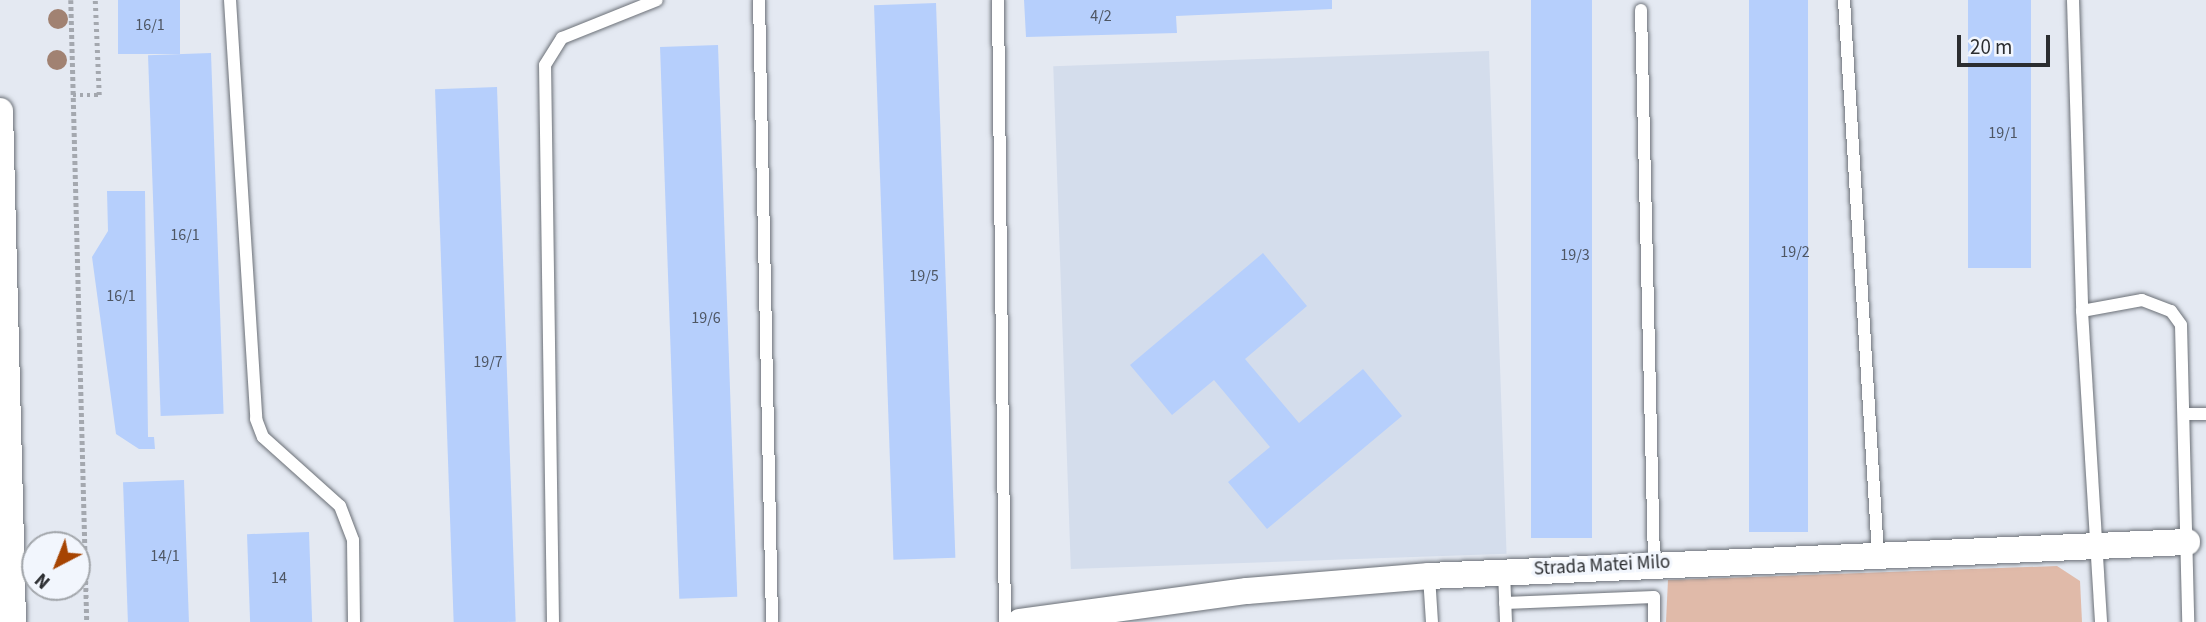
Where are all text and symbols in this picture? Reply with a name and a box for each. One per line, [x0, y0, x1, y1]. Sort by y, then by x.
house number: 4/2 [1090, 6, 1112, 26]
house number: 16/1 [135, 15, 165, 35]
scale bar [1961, 21, 2054, 65]
text: 20 m [1970, 32, 2012, 62]
house number: 19/1 [1988, 123, 2018, 143]
house number: 16/1 [170, 225, 200, 245]
house number: 19/2 [1780, 242, 1810, 262]
house number: 19/3 [1560, 245, 1590, 265]
house number: 19/5 [909, 266, 939, 286]
house number: 16/1 [106, 286, 136, 306]
house number: 19/6 [691, 308, 721, 328]
house number: 19/7 [473, 352, 503, 372]
north arrow [21, 531, 91, 601]
house number: 14/1 [150, 546, 180, 566]
street label: Strada Matei Milo [1533, 551, 1671, 581]
text: N [29, 566, 57, 595]
house number: 14 [271, 568, 287, 588]

